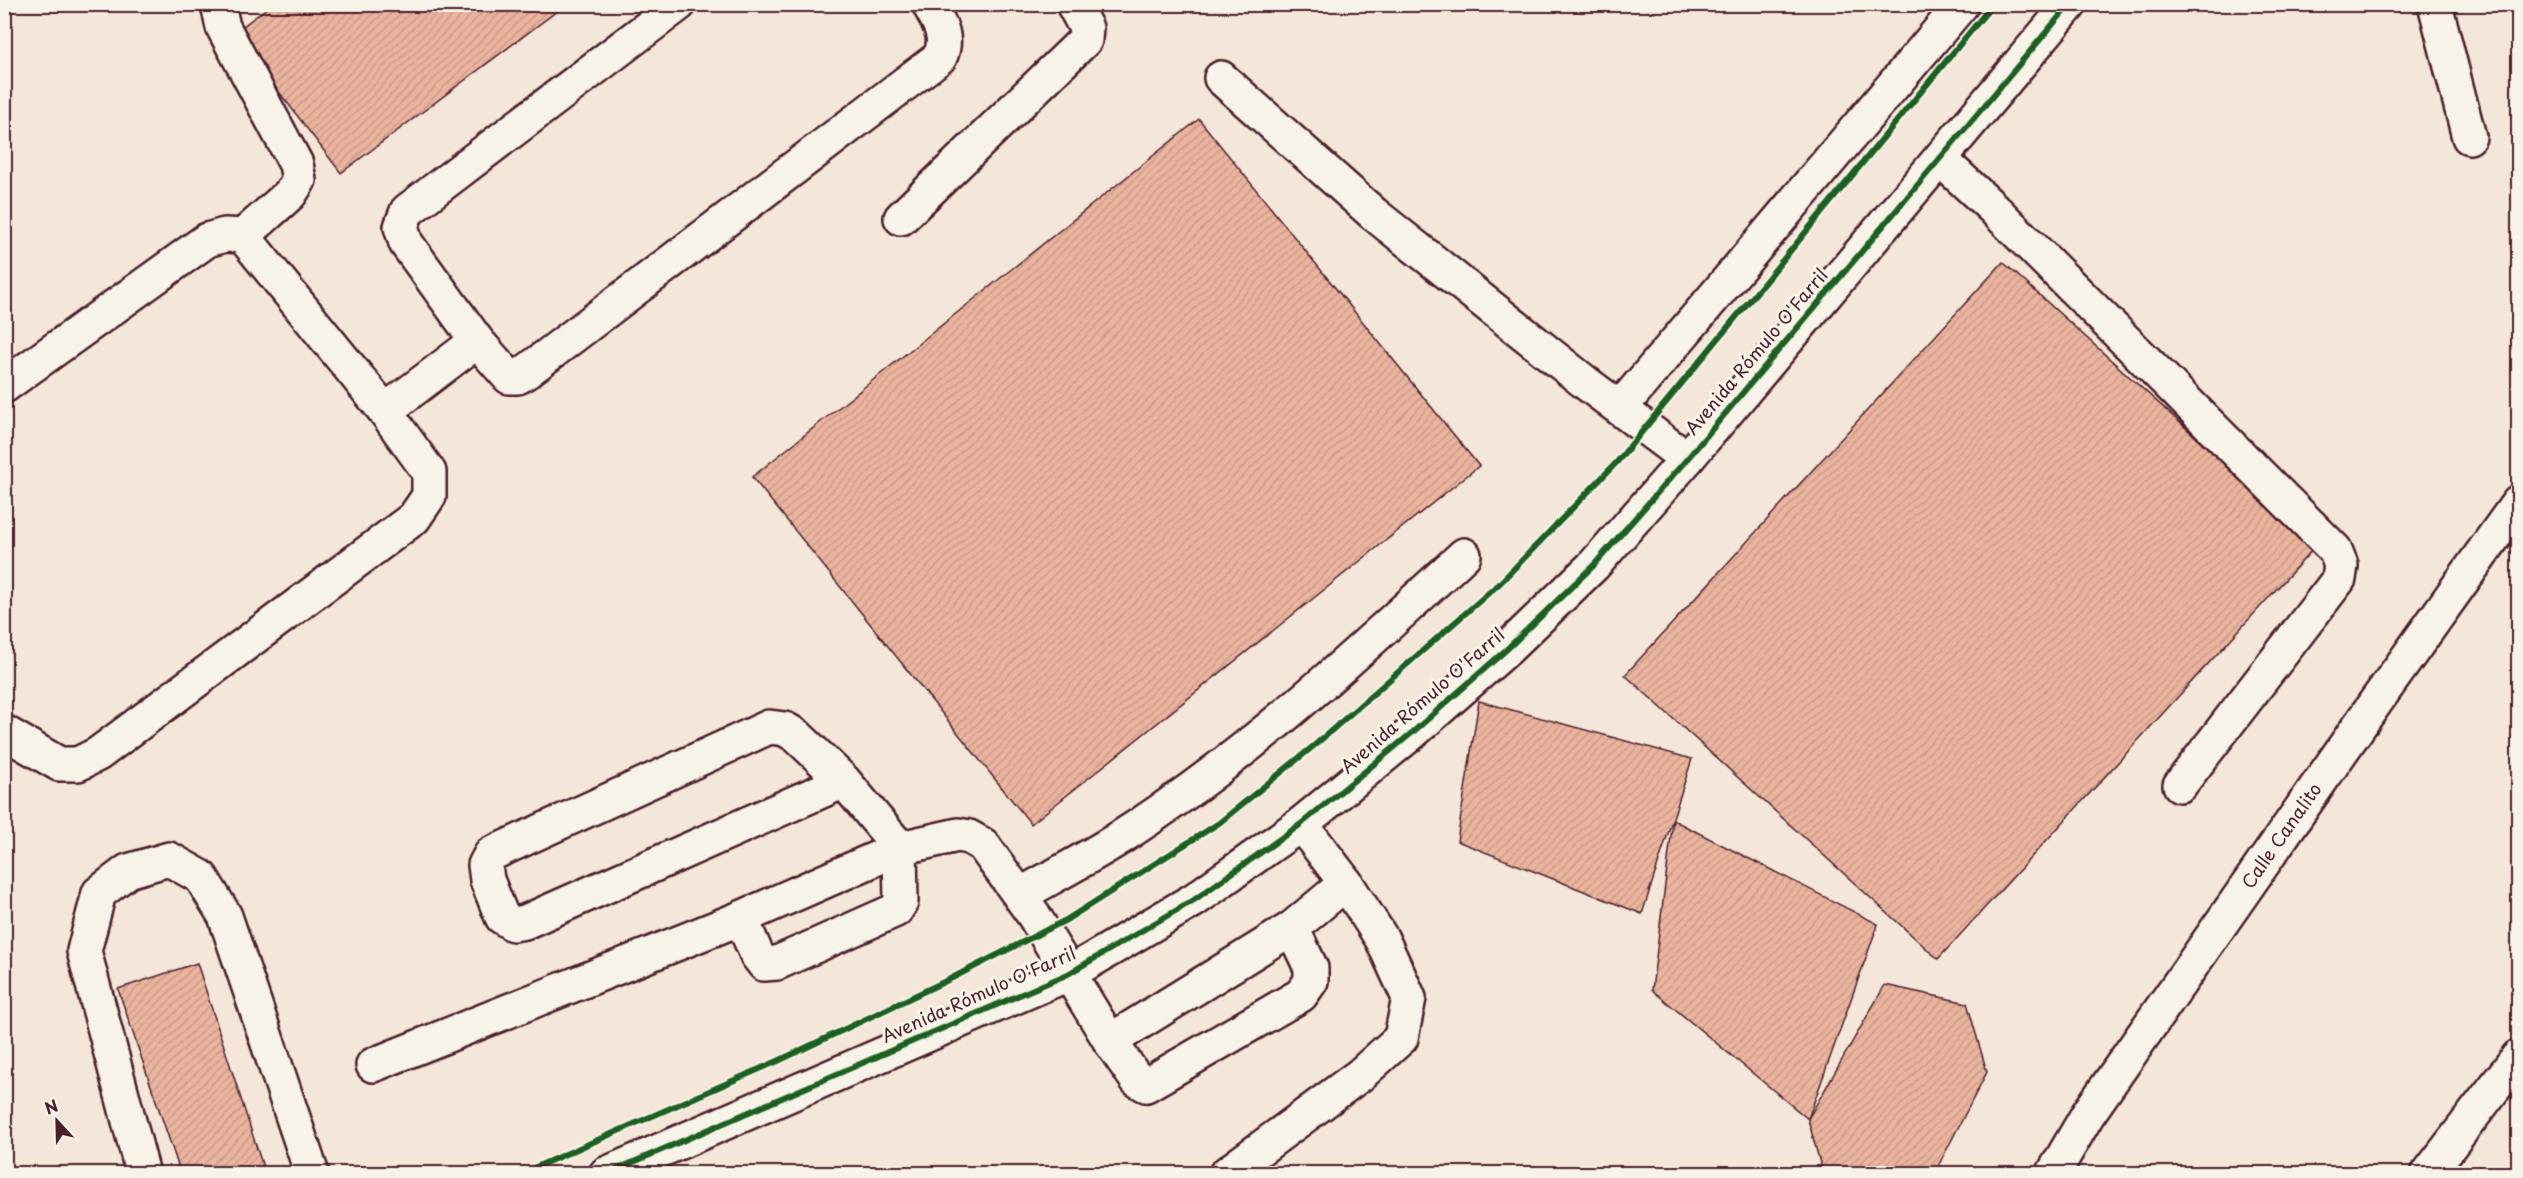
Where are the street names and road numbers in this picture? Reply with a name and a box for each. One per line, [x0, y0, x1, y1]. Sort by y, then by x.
street label: Avenida Rómulo O'Farril [1678, 262, 1834, 440]
street label: Avenida Rómulo O'Farril [1334, 621, 1510, 779]
street label: Calle Canalito [2234, 777, 2327, 894]
street label: Avenida Rómulo O'Farril [877, 939, 1080, 1049]

